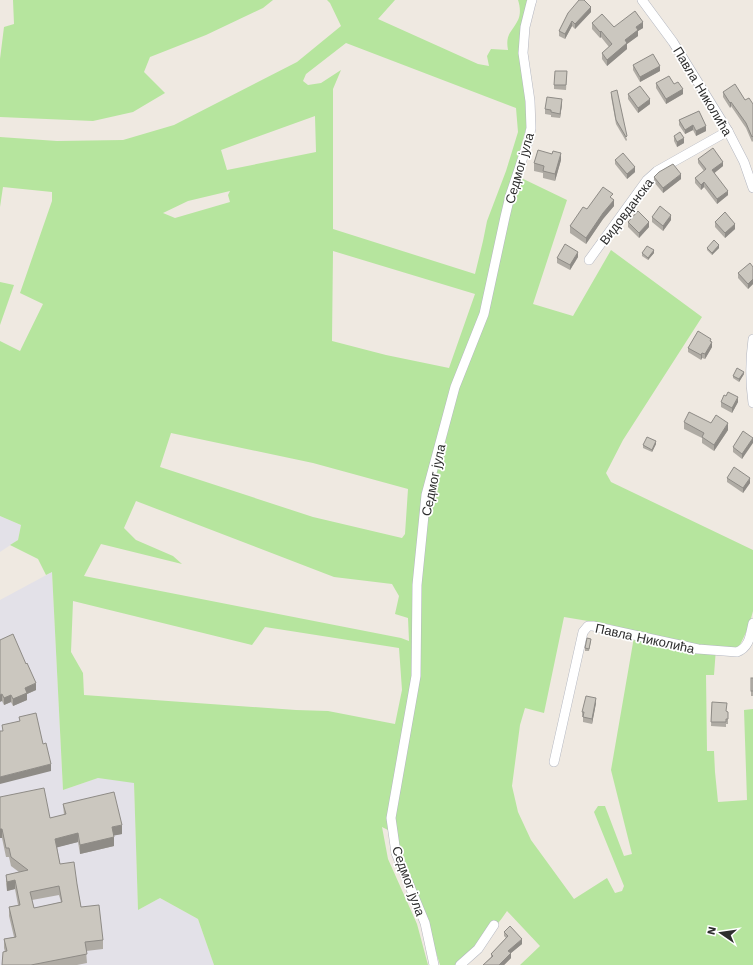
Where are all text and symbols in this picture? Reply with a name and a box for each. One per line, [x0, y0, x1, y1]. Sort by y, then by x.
street label: Павла Николића [670, 44, 735, 139]
street label: Седмог јула [502, 130, 537, 205]
street label: Видовданска [597, 175, 657, 247]
street label: Седмог јула [419, 442, 449, 517]
street label: Павла Николића [594, 621, 697, 657]
street label: Седмог јула [389, 844, 428, 919]
north arrow [701, 913, 741, 953]
text: N [704, 925, 719, 936]

